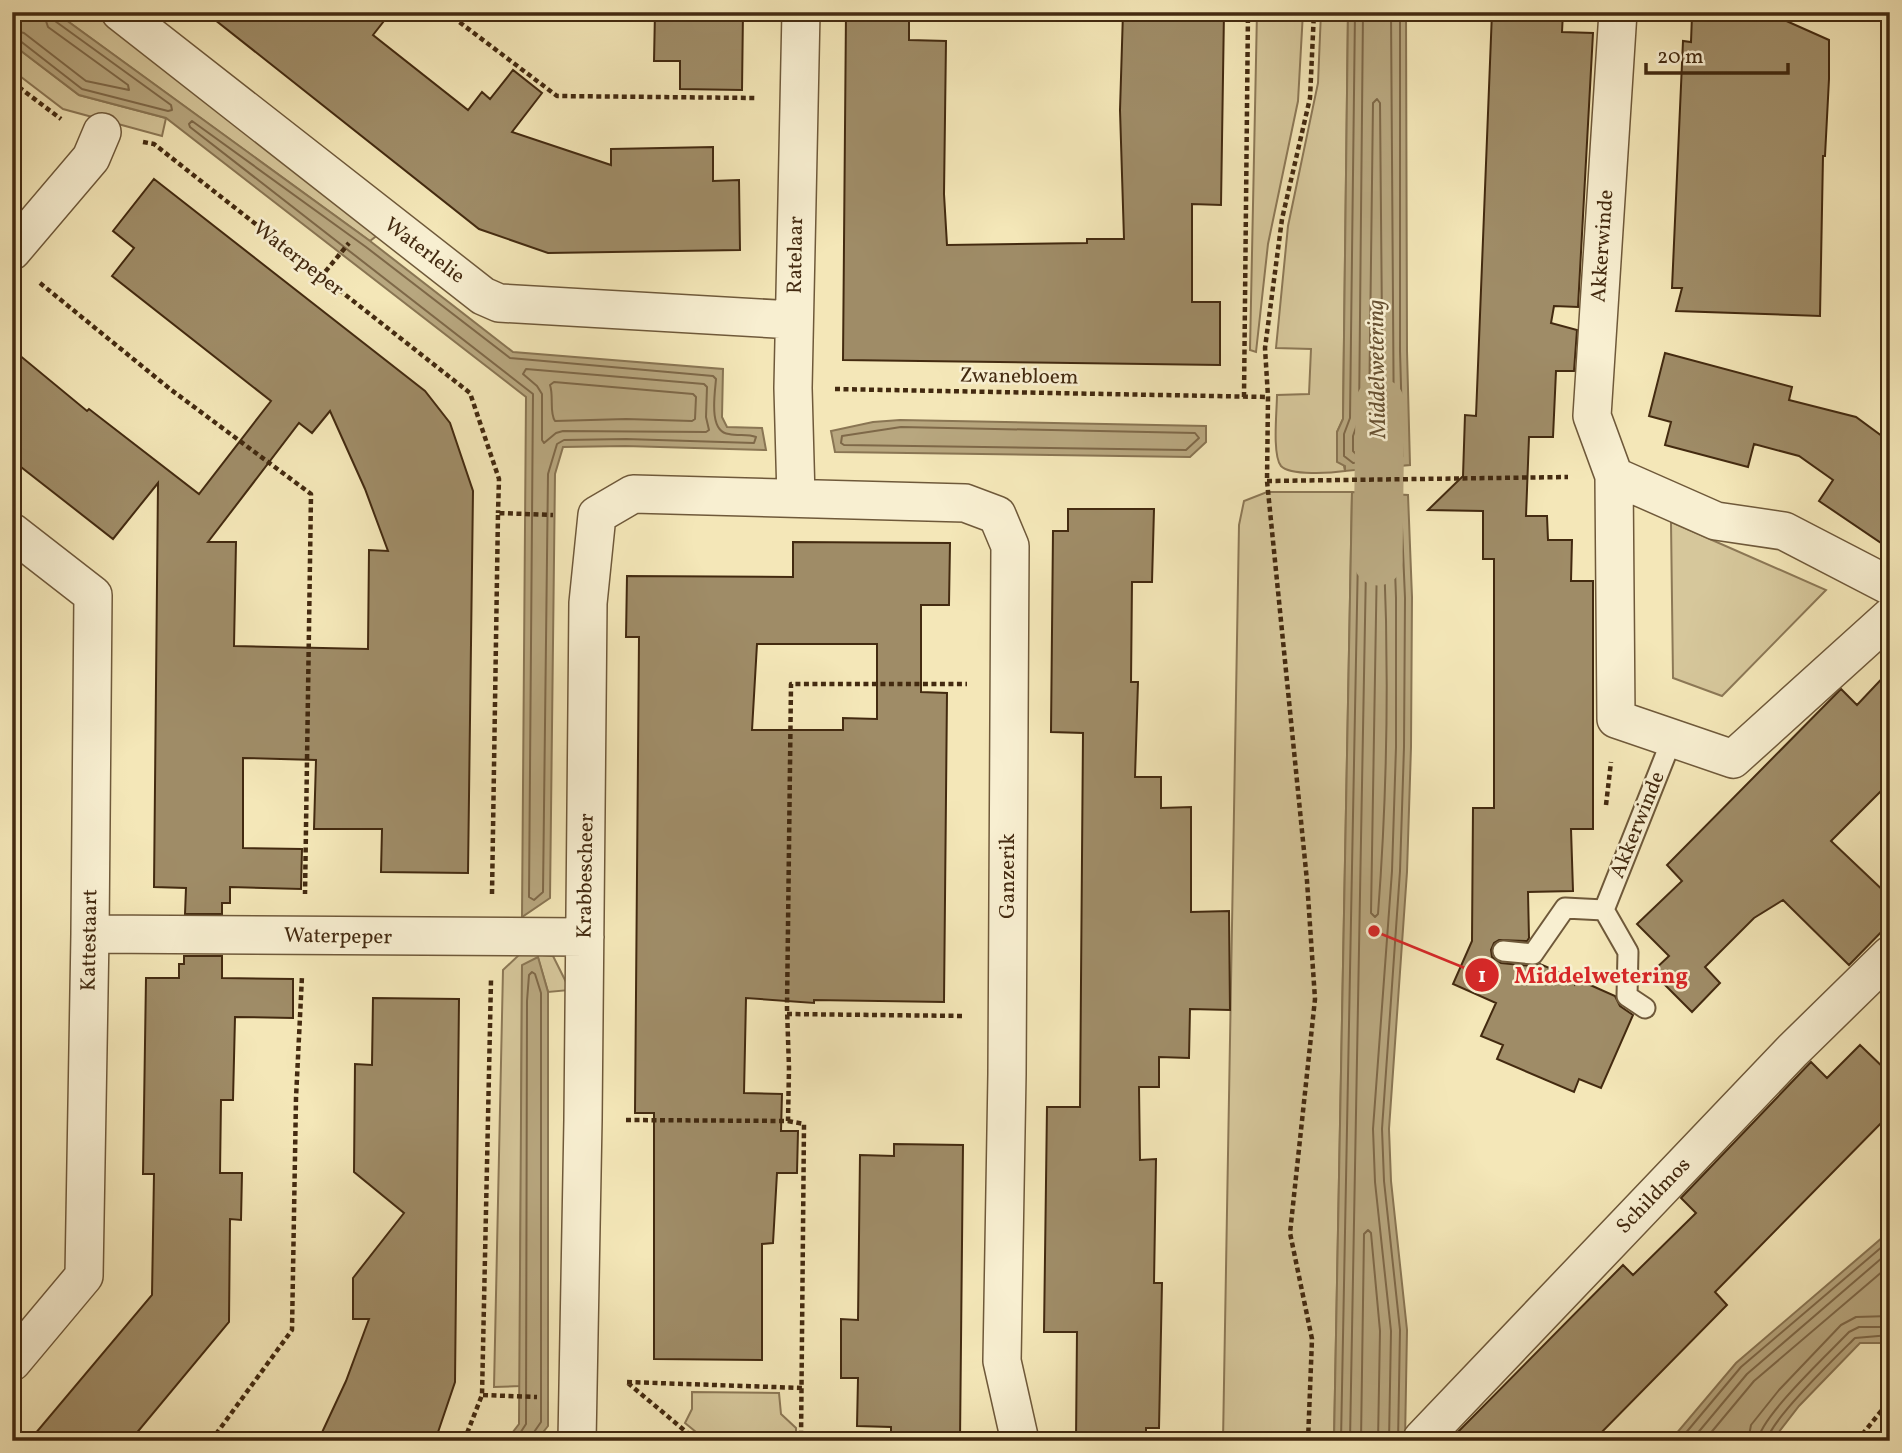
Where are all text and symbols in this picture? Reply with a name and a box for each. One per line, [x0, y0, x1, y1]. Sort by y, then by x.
scale bar [1646, 32, 1788, 76]
text: 20 m [1657, 43, 1703, 72]
street label: Akkerwinde [1585, 189, 1621, 303]
street label: Waterlelie [378, 211, 470, 291]
street label: Waterpeper [246, 214, 350, 304]
street label: Ratelaar [781, 216, 811, 294]
water label: Middelwetering [1361, 299, 1395, 440]
street label: Zwanebloem [959, 361, 1079, 393]
street label: Akkerwinde [1603, 767, 1673, 883]
street label: Krabbescheer [570, 813, 602, 939]
street label: Ganzerik [994, 833, 1023, 919]
street label: Kattestaart [75, 889, 105, 991]
street label: Waterpeper [284, 922, 393, 952]
callout: Middelwetering [1465, 953, 1702, 997]
text: Middelwetering [1514, 961, 1688, 993]
text: 1 [1478, 962, 1486, 991]
street label: Schildmos [1610, 1151, 1698, 1241]

